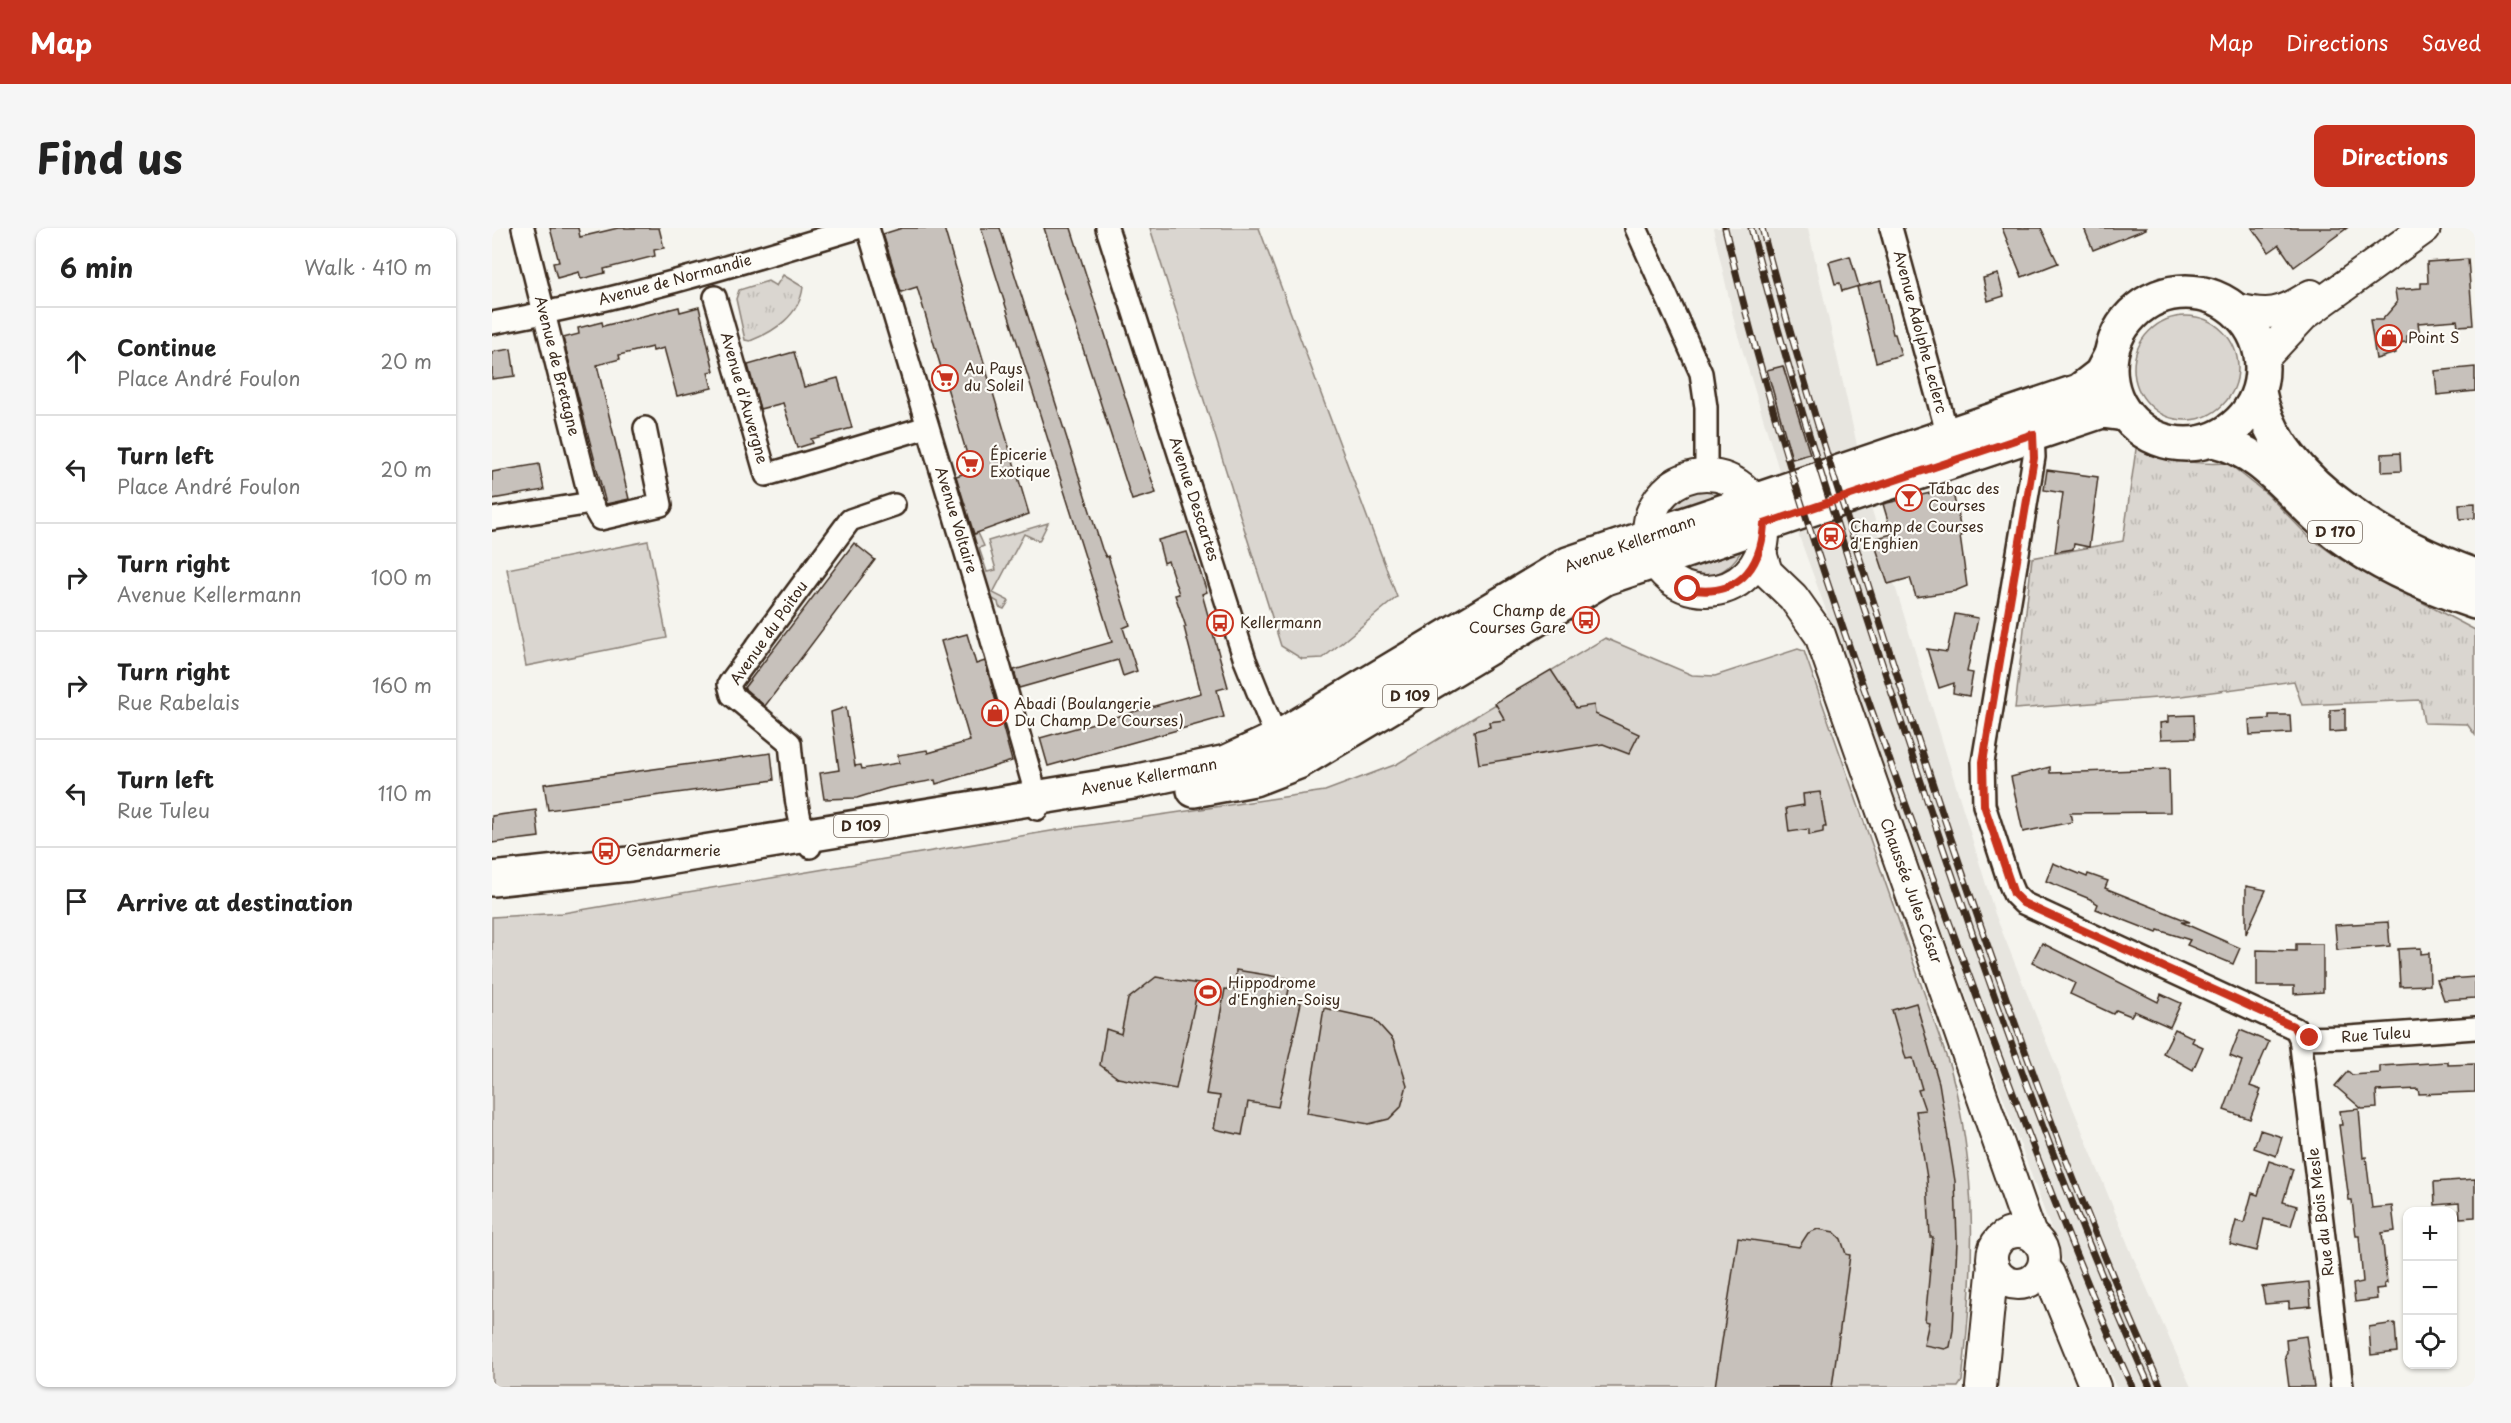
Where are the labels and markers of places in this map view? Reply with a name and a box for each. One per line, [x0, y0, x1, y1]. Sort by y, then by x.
shop icon: Point S [2374, 323, 2404, 353]
place label: Point S [2408, 325, 2459, 348]
place label: Au Pays du Soleil [964, 356, 1024, 396]
supermarket icon: Au Pays du Soleil [930, 363, 960, 393]
place label: Épicerie Exotique [990, 442, 1050, 482]
supermarket icon: Épicerie Exotique [955, 449, 985, 479]
place label: Tabac des Courses [1928, 476, 2000, 516]
bar icon: Tabac des Courses [1894, 483, 1924, 513]
place label: Champ de Courses d'Enghien [1850, 514, 1983, 554]
station icon: Champ de Courses d'Enghien [1816, 521, 1846, 551]
place label: Champ de Courses Gare [1469, 598, 1566, 638]
bus stop icon: Champ de Courses Gare [1571, 605, 1601, 635]
bus stop icon: Kellermann [1205, 608, 1235, 638]
place label: Kellermann [1240, 610, 1322, 633]
place label: Abadi (Boulangerie Du Champ De Courses) [1014, 691, 1184, 731]
shop icon: Abadi (Boulangerie Du Champ De Courses) [980, 698, 1010, 728]
bus stop icon: Gendarmerie [591, 836, 621, 866]
place label: Gendarmerie [626, 838, 721, 861]
place label: Hippodrome d'Enghien-Soisy [1228, 970, 1340, 1010]
sports icon: Hippodrome d'Enghien-Soisy [1193, 977, 1223, 1007]

